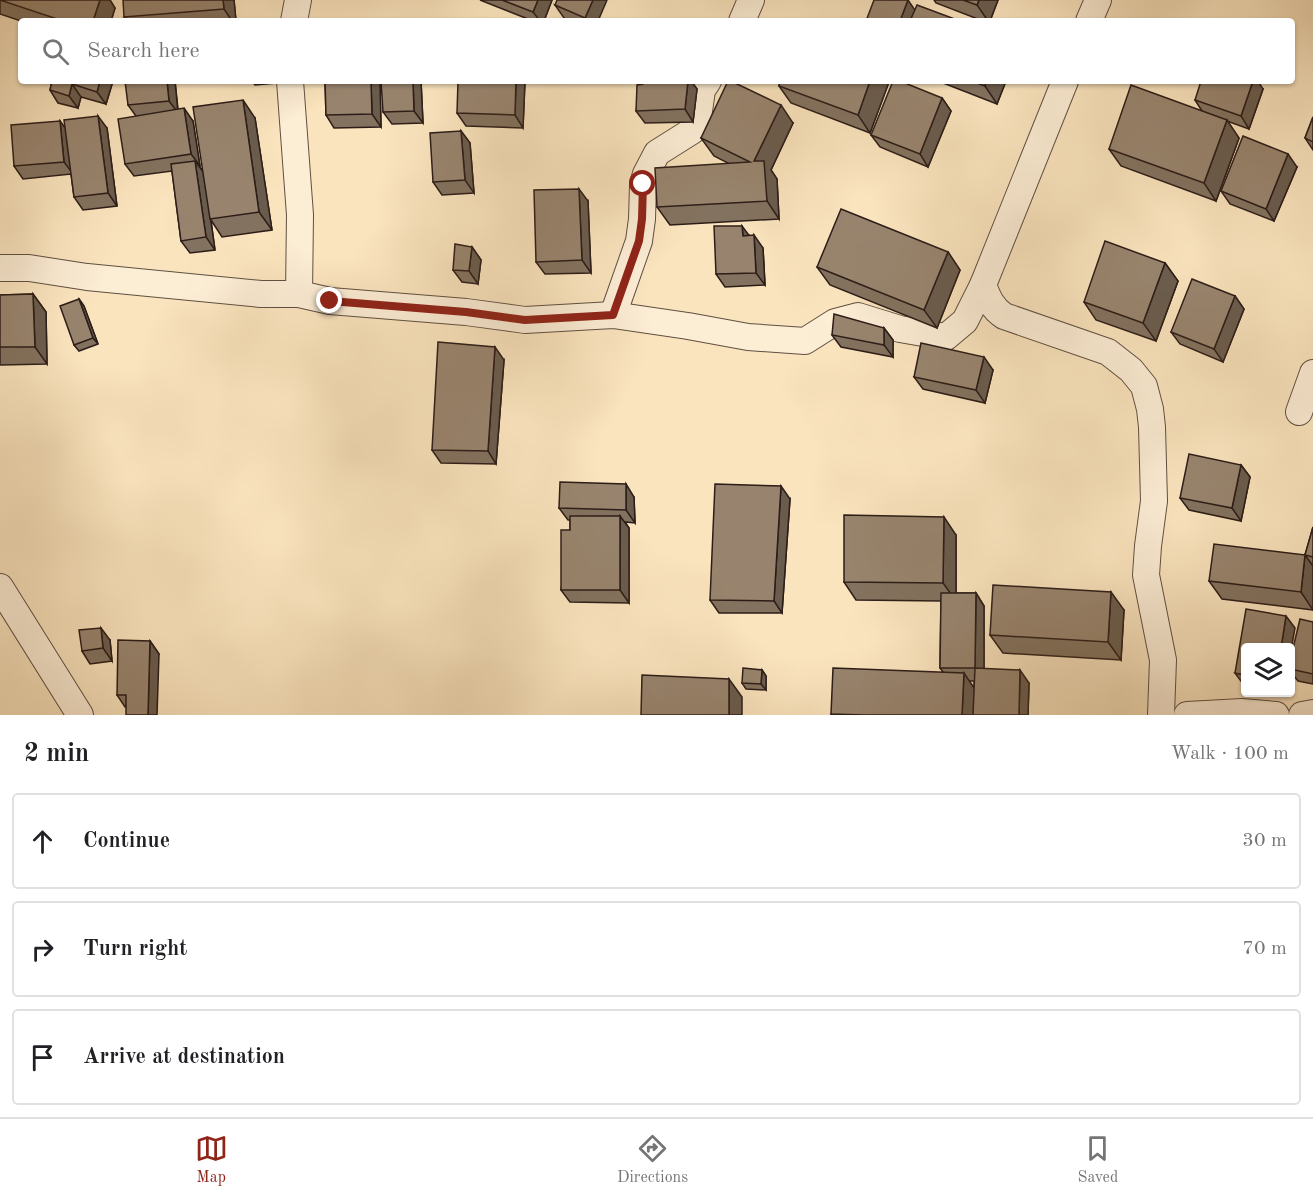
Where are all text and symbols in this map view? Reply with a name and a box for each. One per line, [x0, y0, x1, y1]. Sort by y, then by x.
search box [18, 18, 1295, 84]
icon: search [39, 35, 72, 68]
text: Search here [87, 40, 200, 62]
route start [629, 170, 655, 196]
route end [316, 287, 342, 313]
map controls [1241, 643, 1295, 697]
button: layers [1241, 643, 1295, 697]
text: 2 min [24, 741, 89, 767]
text: Walk · 100 m [1170, 744, 1289, 764]
icon: ahead [26, 825, 59, 858]
text: Continue [83, 830, 170, 852]
text: 30 m [1242, 831, 1287, 851]
icon: right [26, 933, 59, 966]
text: Turn right [83, 938, 187, 960]
text: 70 m [1242, 939, 1287, 959]
icon: arrive [26, 1041, 59, 1074]
text: Arrive at destination [83, 1046, 285, 1068]
tab: Map [195, 1132, 228, 1188]
tab: Directions [617, 1132, 688, 1188]
tab: Saved [1078, 1132, 1118, 1188]

